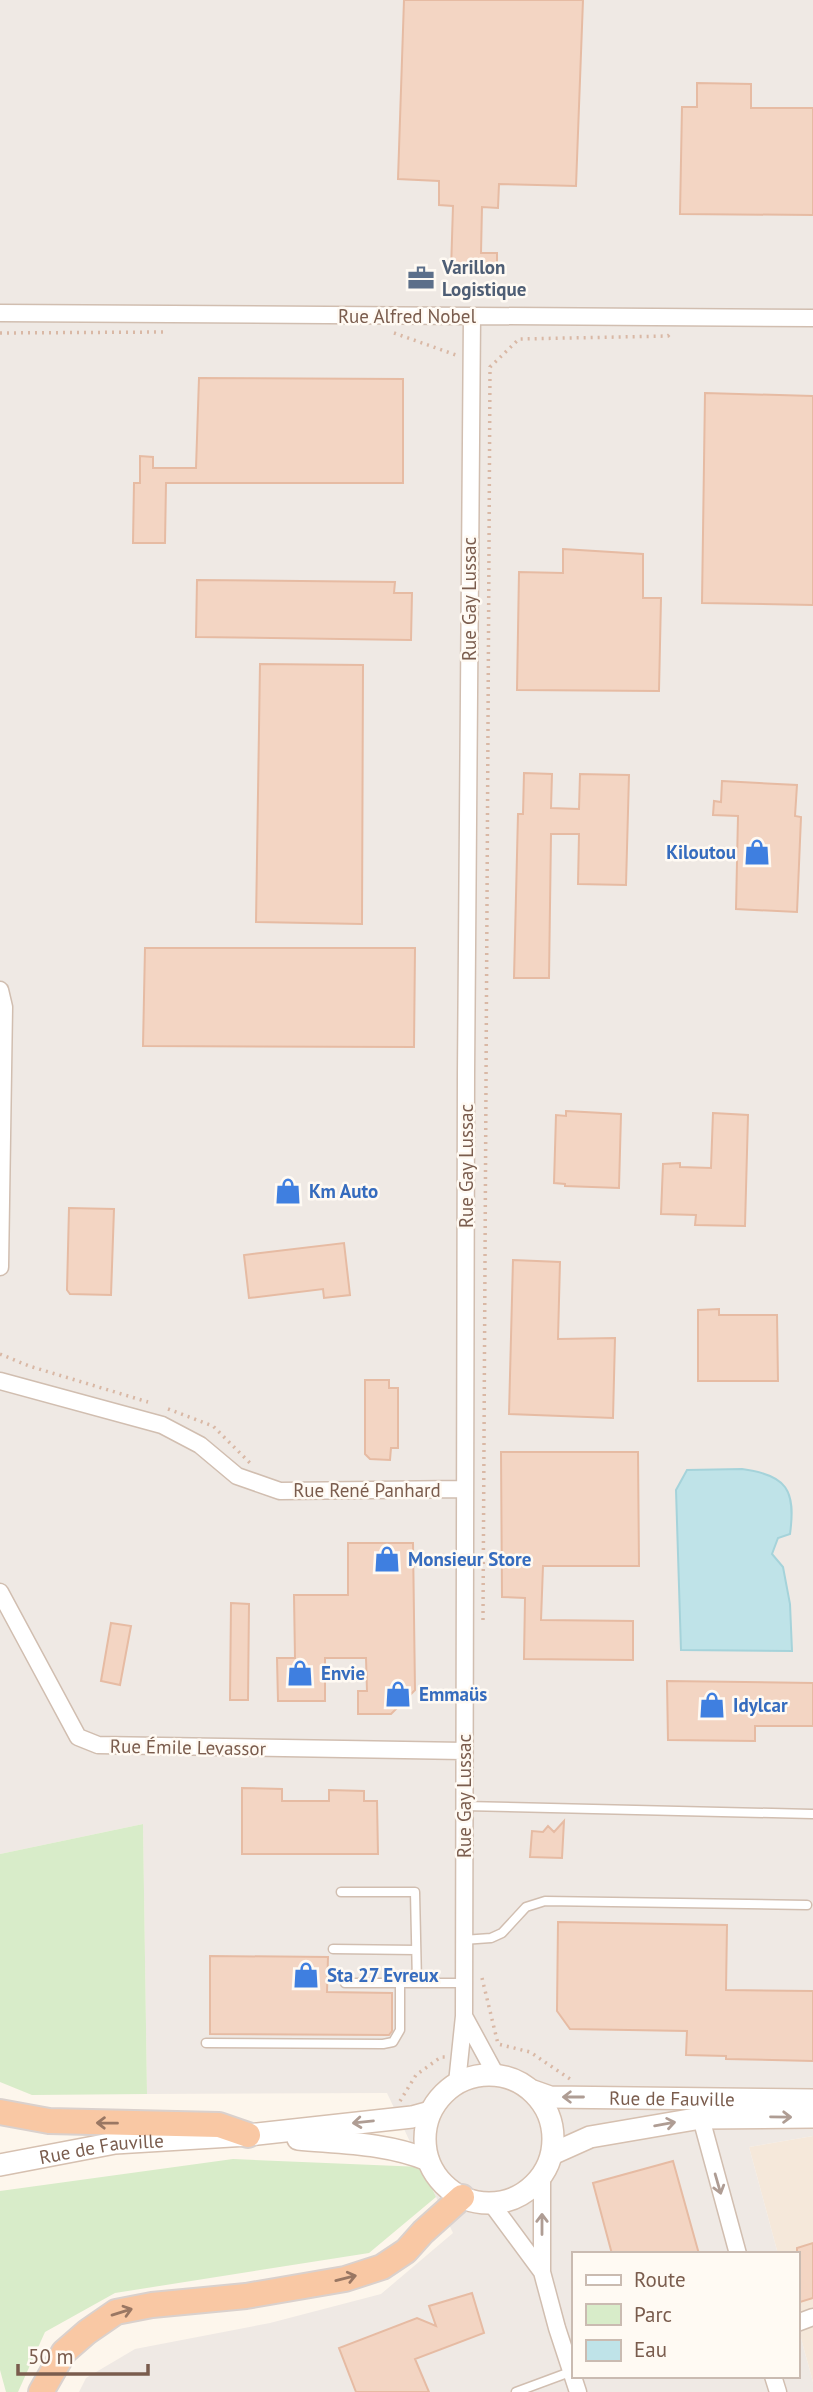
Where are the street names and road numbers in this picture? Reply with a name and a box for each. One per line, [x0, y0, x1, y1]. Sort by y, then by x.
street label: Rue Alfred Nobel [338, 304, 476, 328]
street label: Rue Gay Lussac [457, 537, 481, 661]
street label: Rue Gay Lussac [454, 1104, 478, 1228]
street label: Rue René Panhard [293, 1478, 441, 1502]
street label: Rue Émile Levassor [110, 1734, 267, 1760]
street label: Rue Gay Lussac [452, 1734, 476, 1858]
street label: Rue de Fauville [609, 2086, 735, 2111]
street label: Rue de Fauville [37, 2128, 164, 2169]

